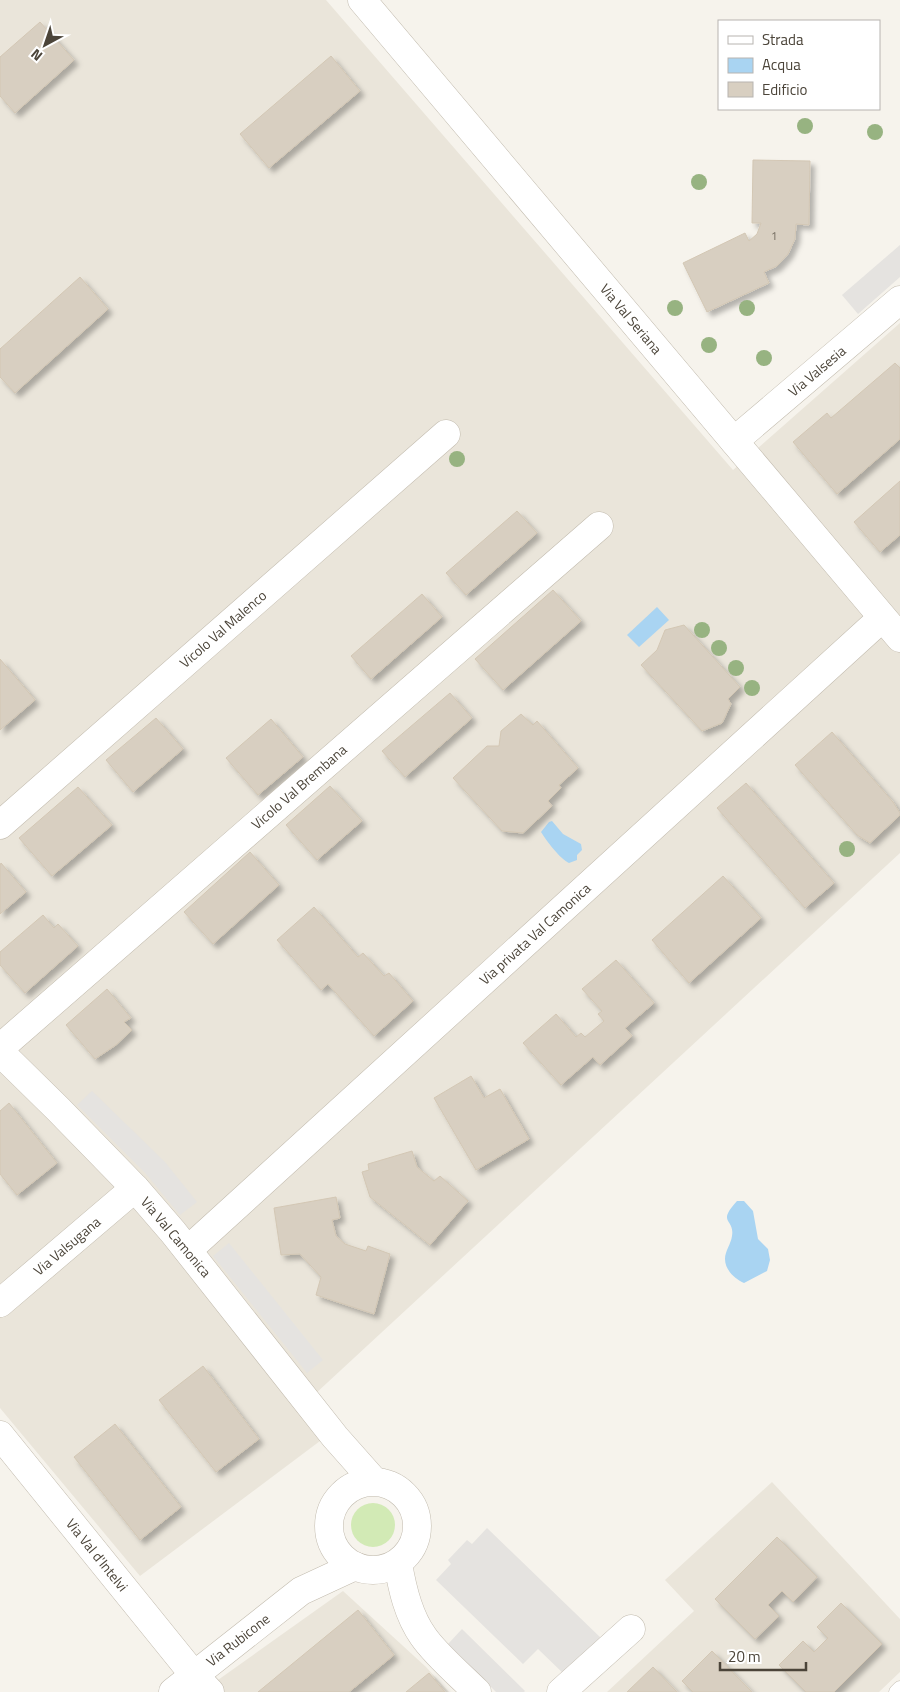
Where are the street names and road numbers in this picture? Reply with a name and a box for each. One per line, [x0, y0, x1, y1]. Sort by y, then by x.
street label: Via Val Seriana [596, 279, 667, 359]
street label: Via Valsesia [783, 340, 850, 401]
street label: Vicolo Val Malenco [174, 585, 271, 672]
street label: Vicolo Val Brembana [246, 739, 351, 834]
street label: Via privata Val Camonica [474, 878, 595, 990]
street label: Via Val Camonica [136, 1192, 217, 1282]
street label: Via Valsugana [29, 1211, 105, 1280]
street label: Via Val d'Intelvi [61, 1514, 133, 1596]
street label: Via Rubicone [201, 1608, 274, 1671]

